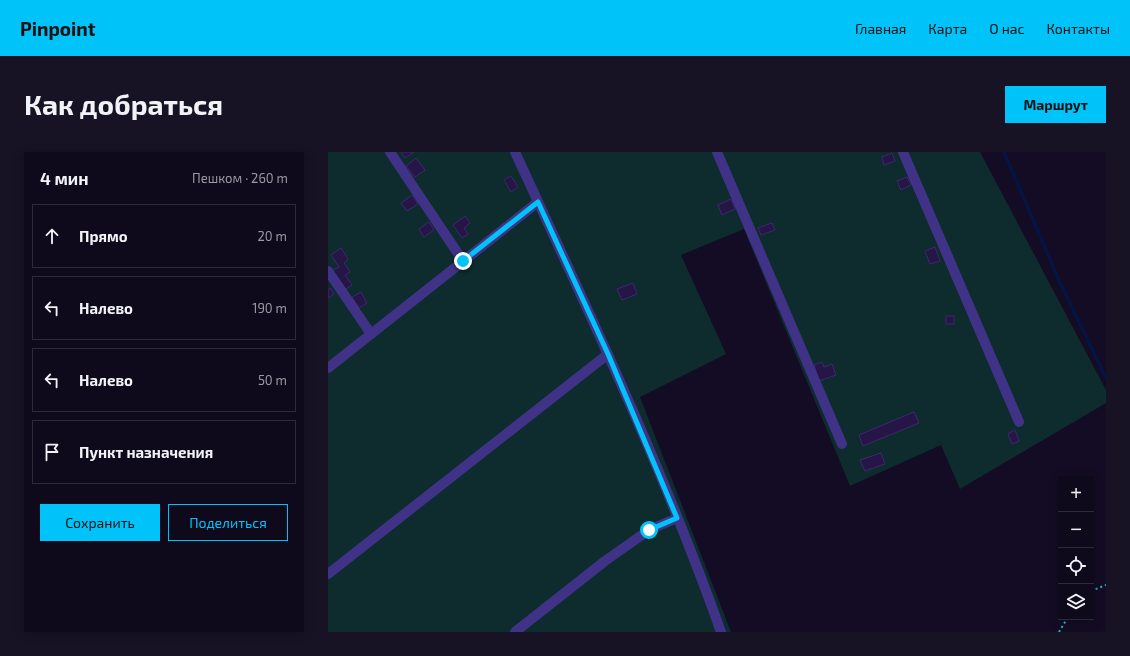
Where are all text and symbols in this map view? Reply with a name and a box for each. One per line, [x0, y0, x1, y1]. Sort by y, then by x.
text: Pinpoint [20, 17, 95, 40]
text: Главная [855, 20, 906, 37]
text: Карта [928, 20, 967, 37]
text: О нас [989, 20, 1025, 37]
text: Контакты [1047, 20, 1110, 37]
button: Маршрут [1005, 86, 1106, 123]
text: Как добраться [24, 87, 223, 121]
text: 4 мин [40, 168, 89, 188]
text: Пешком · 260 m [192, 170, 288, 186]
icon: ahead [41, 225, 63, 247]
text: Прямо [79, 227, 128, 245]
text: 20 m [258, 228, 287, 244]
route end [454, 252, 472, 270]
icon: left [41, 297, 63, 319]
text: Налево [79, 299, 133, 317]
text: 190 m [252, 300, 287, 316]
icon: left [41, 369, 63, 391]
text: Налево [79, 371, 133, 389]
text: 50 m [258, 372, 287, 388]
icon: arrive [41, 441, 63, 463]
text: Пункт назначения [79, 443, 213, 461]
map controls [1058, 476, 1094, 620]
button: + [1058, 476, 1094, 512]
button: Сохранить [40, 504, 160, 541]
button: Поделиться [168, 504, 288, 541]
button: − [1058, 512, 1094, 548]
route start [640, 521, 658, 539]
button: locate [1058, 548, 1094, 584]
button: layers [1058, 584, 1094, 620]

